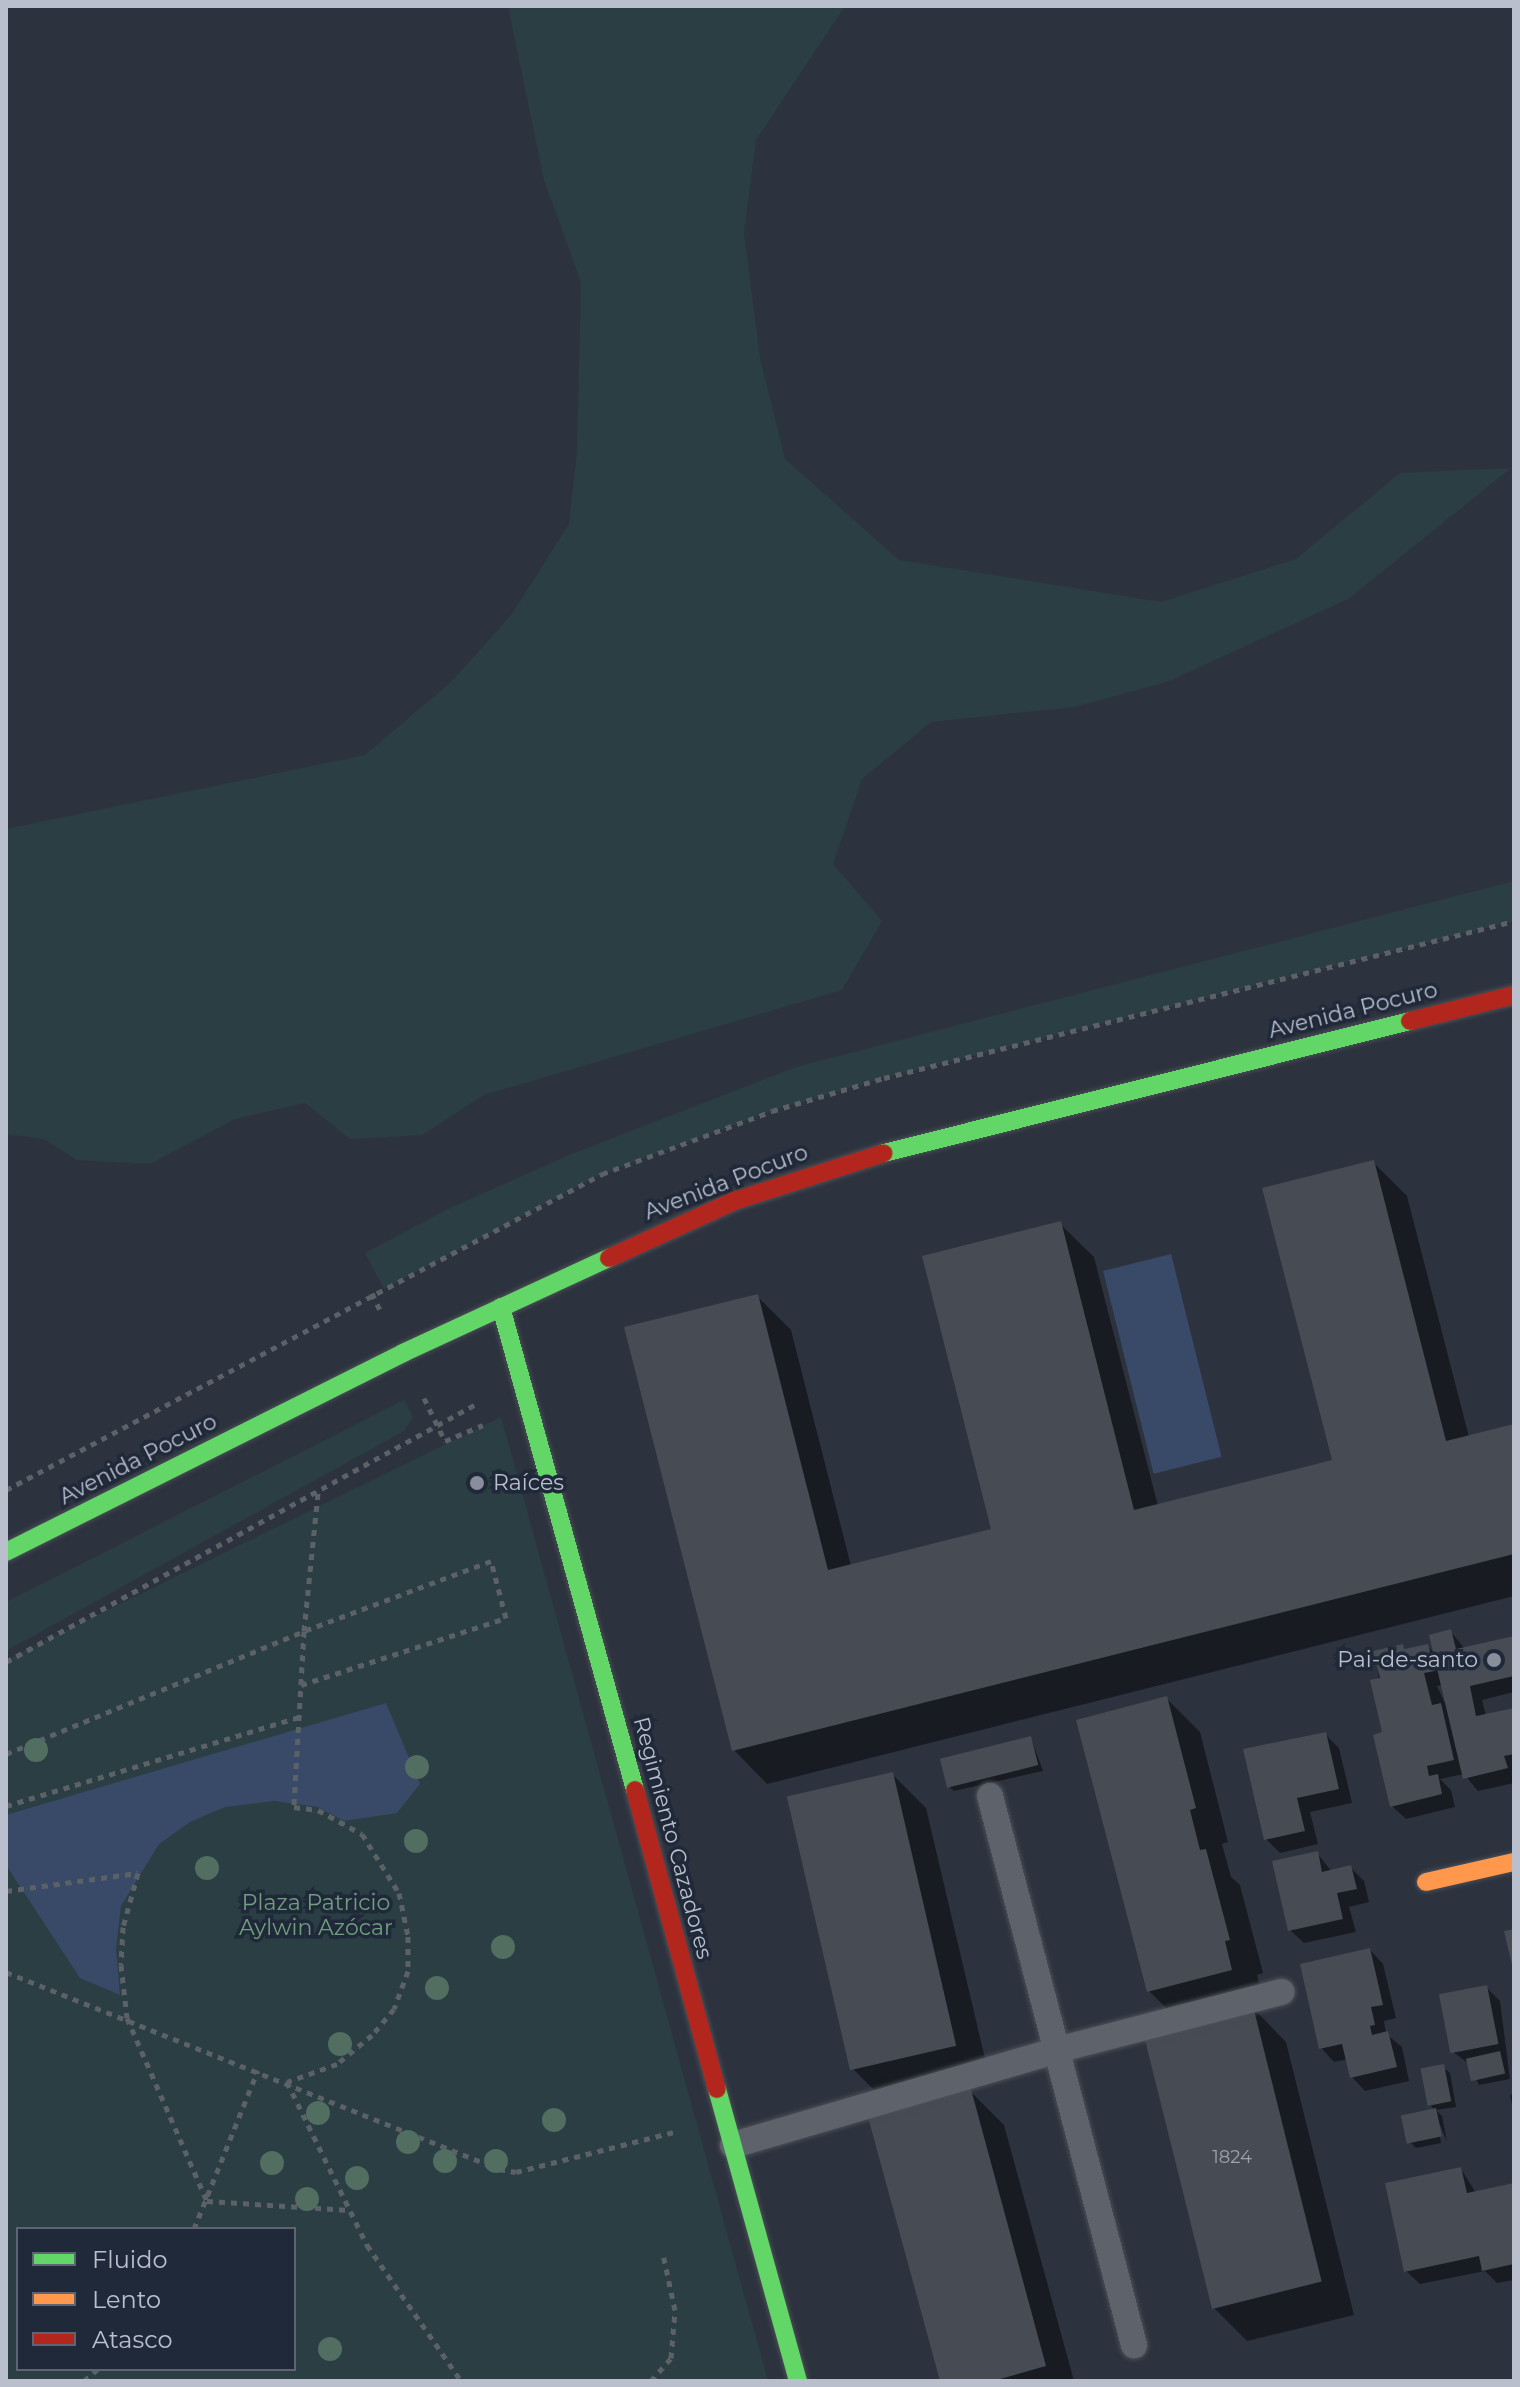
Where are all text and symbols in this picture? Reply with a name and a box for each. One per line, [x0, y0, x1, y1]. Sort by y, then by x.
street label: Avenida Pocuro [1266, 976, 1440, 1044]
street label: Avenida Pocuro [640, 1139, 812, 1225]
street label: Avenida Pocuro [55, 1408, 221, 1510]
place label: Raíces [493, 1470, 564, 1496]
marker: Raíces [468, 1474, 486, 1492]
place label: Pai-de-santo [1337, 1647, 1478, 1673]
marker: Pai-de-santo [1485, 1651, 1503, 1669]
street label: Regimiento Cazadores [628, 1714, 718, 1962]
park label: Plaza Patricio Aylwin Azócar [239, 1889, 393, 1940]
house number: 1824 [1212, 2146, 1252, 2168]
legend [16, 2227, 296, 2371]
text: Fluido [92, 2245, 168, 2274]
text: Lento [92, 2285, 161, 2314]
text: Atasco [92, 2325, 173, 2354]

